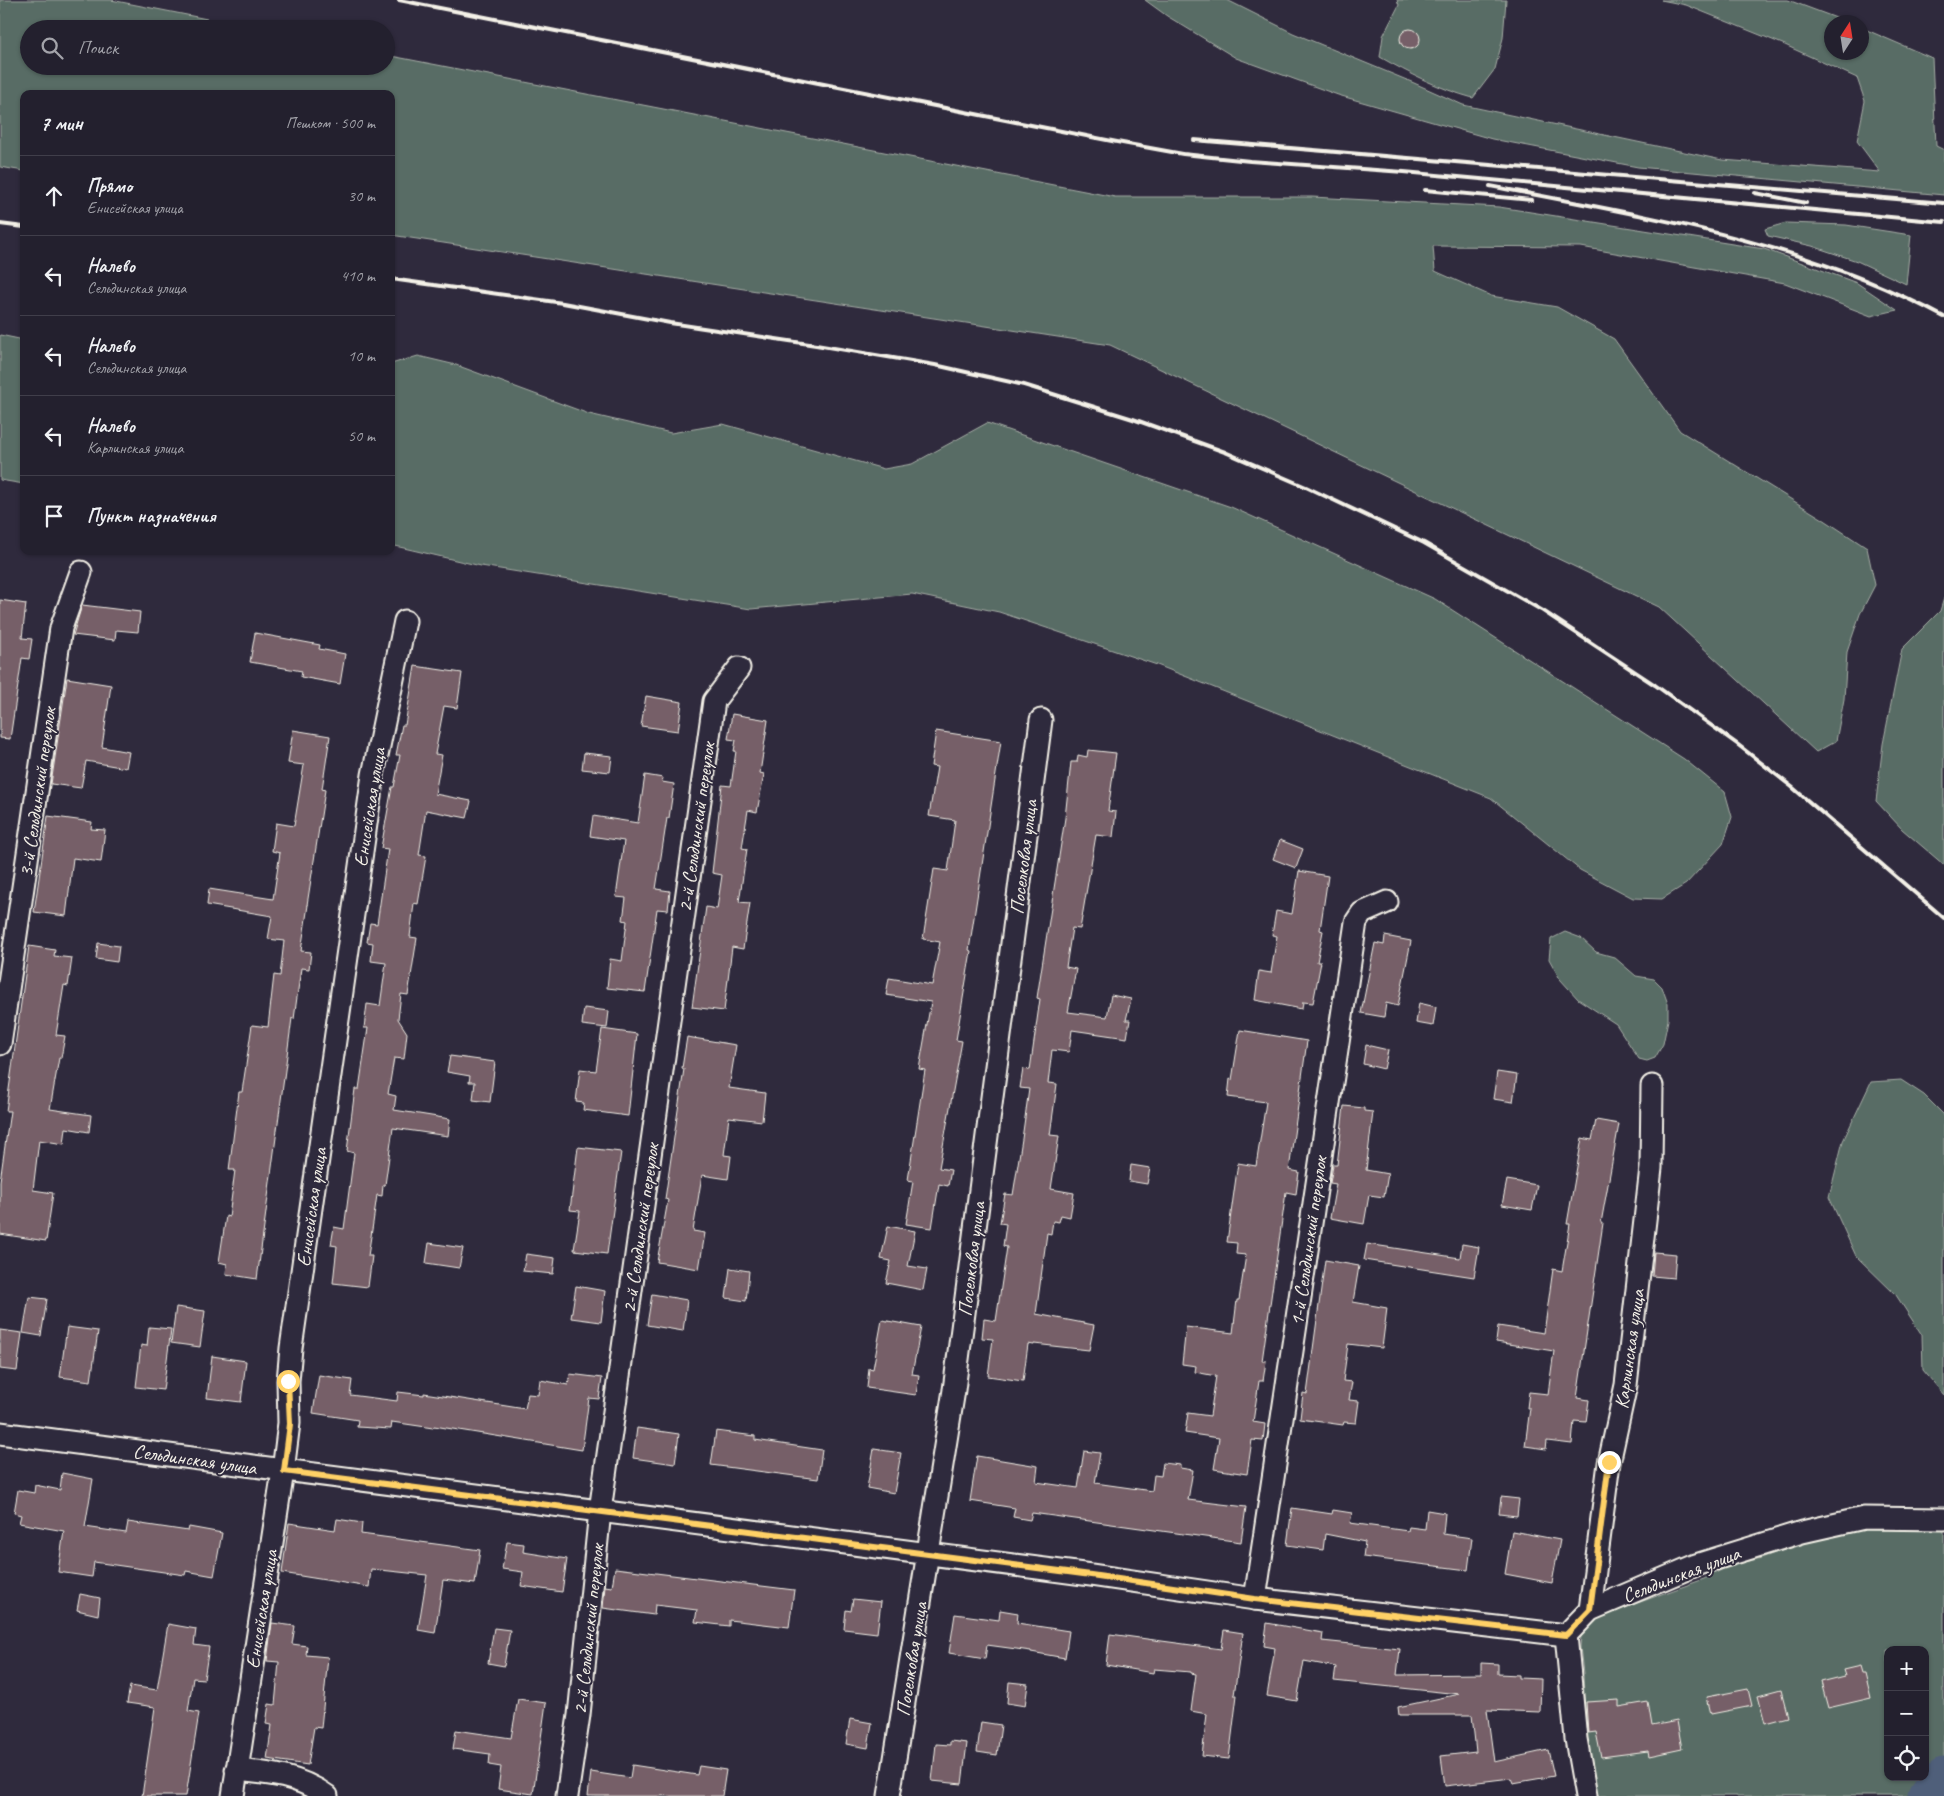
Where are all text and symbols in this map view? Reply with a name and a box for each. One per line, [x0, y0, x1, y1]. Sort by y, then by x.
north arrow [1824, 15, 1869, 60]
search box [20, 20, 395, 75]
icon: search [38, 34, 66, 62]
text: Поиск [78, 36, 118, 60]
text: 7 мин [40, 110, 83, 136]
text: Пешком · 500 m [286, 113, 375, 133]
text: Прямо [87, 174, 132, 198]
icon: ahead [40, 182, 68, 210]
text: 30 m [348, 186, 375, 206]
text: Енисейская улица [87, 198, 183, 218]
text: Налево [87, 254, 135, 278]
icon: left [40, 262, 68, 290]
text: 410 m [341, 266, 375, 286]
text: Сельдинская улица [87, 278, 186, 298]
text: Налево [87, 334, 135, 358]
icon: left [40, 342, 68, 370]
text: 10 m [348, 346, 375, 366]
text: Сельдинская улица [87, 358, 186, 378]
text: Налево [87, 414, 135, 438]
icon: left [40, 422, 68, 450]
text: 50 m [348, 426, 375, 446]
text: Карлинская улица [87, 438, 183, 458]
icon: arrive [40, 502, 68, 530]
text: Пункт назначения [87, 504, 216, 528]
street label: 3-й Сельдинский переулок [13, 704, 62, 878]
street label: 2-й Сельдинский переулок [672, 739, 721, 913]
street label: Енисейская улица [348, 744, 392, 868]
street label: Поселковая улица [1004, 796, 1043, 916]
street label: 2-й Сельдинский переулок [616, 1140, 665, 1314]
street label: Енисейская улица [291, 1144, 332, 1268]
street label: 1-й Сельдинский переулок [1284, 1153, 1333, 1327]
street label: Поселковая улица [952, 1198, 991, 1318]
street label: Карлинская улица [1609, 1286, 1650, 1410]
route start [277, 1370, 300, 1393]
street label: Сельдинская улица [132, 1438, 259, 1481]
route end [1598, 1451, 1621, 1474]
street label: Сельдинская улица [1619, 1540, 1745, 1608]
street label: 2-й Сельдинский переулок [567, 1541, 610, 1715]
street label: Енисейская улица [240, 1546, 284, 1670]
street label: Поселковая улица [890, 1598, 933, 1718]
map controls [1884, 1646, 1929, 1781]
button: + [1884, 1646, 1929, 1691]
button: − [1884, 1691, 1929, 1736]
button: locate [1884, 1736, 1929, 1781]

